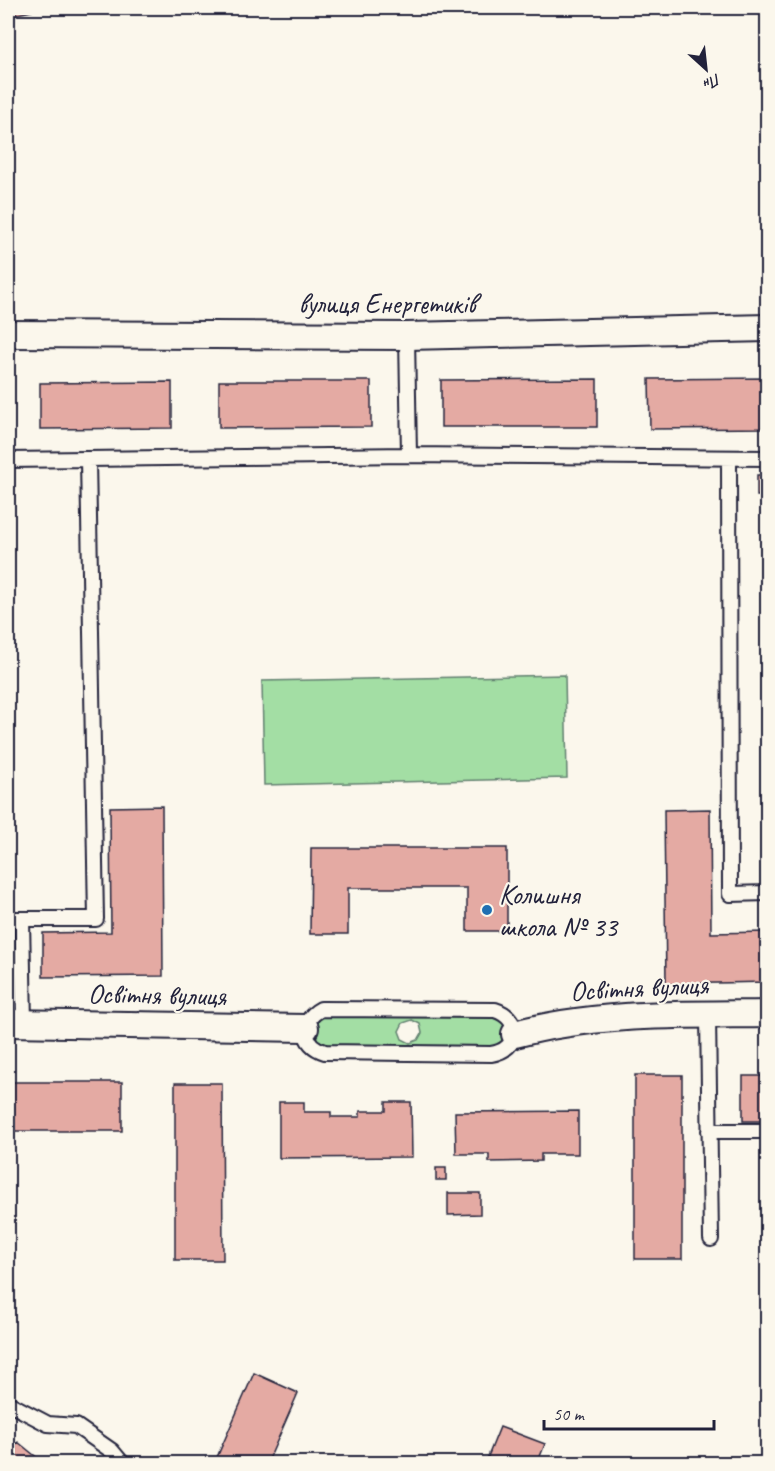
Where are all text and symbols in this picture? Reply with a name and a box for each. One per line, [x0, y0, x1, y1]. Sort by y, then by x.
north arrow [676, 39, 736, 99]
text: Пн [700, 69, 724, 95]
street label: вулиця Енергетиків [298, 286, 482, 321]
place label: Колишня школа № 33 [499, 877, 620, 944]
marker: Колишня школа № 33 [480, 903, 494, 917]
street label: Освітня вулиця [569, 966, 710, 1009]
street label: Освітня вулиця [88, 976, 227, 1013]
scale bar [544, 1393, 714, 1431]
text: 50 m [553, 1403, 586, 1425]

